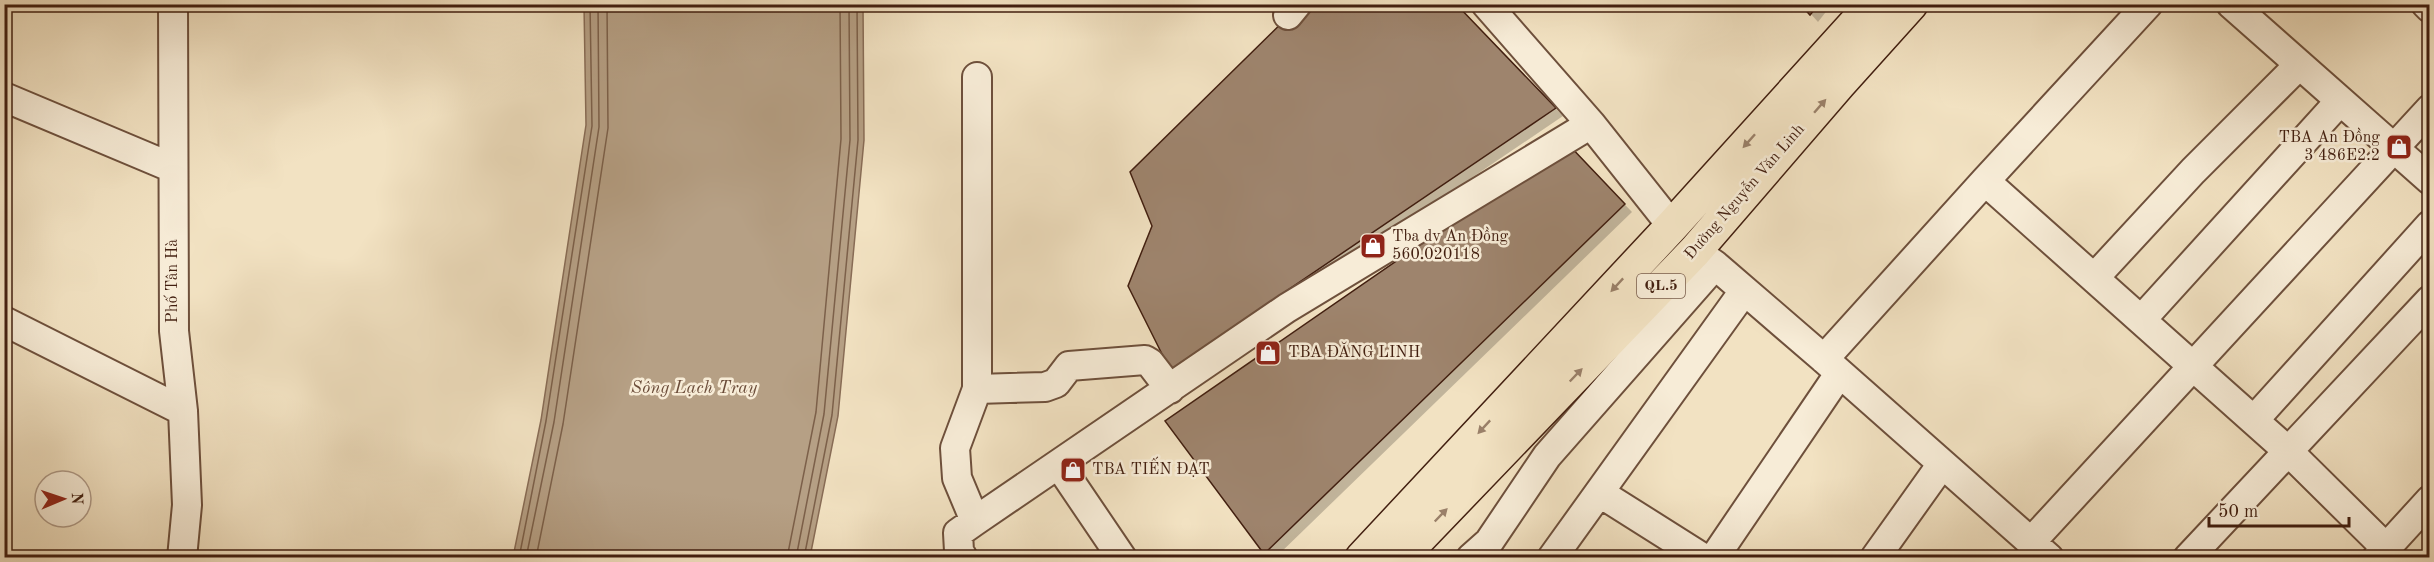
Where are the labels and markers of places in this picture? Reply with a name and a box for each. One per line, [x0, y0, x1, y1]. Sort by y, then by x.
place label: TBA An Đồng 3 486E2.2 [2279, 127, 2380, 164]
shop icon: TBA An Đồng 3 486E2.2 [2384, 132, 2414, 162]
place label: Tba dv An Đồng 560.020118 [1392, 226, 1509, 263]
shop icon: Tba dv An Đồng 560.020118 [1358, 231, 1388, 261]
shop icon: TBA ĐĂNG LINH [1253, 338, 1283, 368]
place label: TBA ĐĂNG LINH [1288, 341, 1420, 361]
shop icon: TBA TIẾN ĐẠT [1058, 455, 1088, 485]
place label: TBA TIẾN ĐẠT [1092, 456, 1210, 478]

